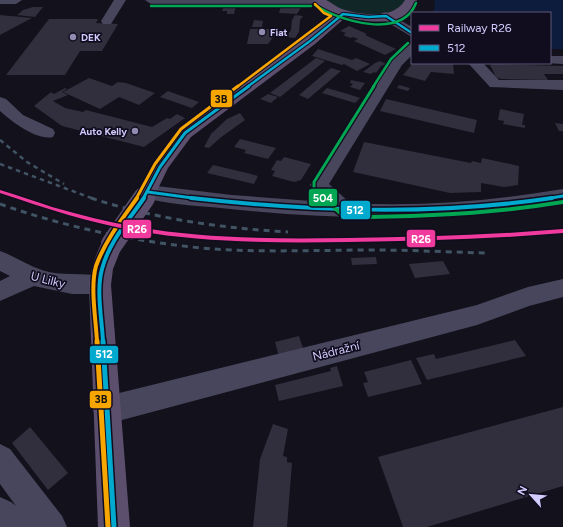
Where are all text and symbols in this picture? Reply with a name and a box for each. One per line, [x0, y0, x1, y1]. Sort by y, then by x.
legend [411, 12, 551, 64]
text: Railway R26 [447, 21, 512, 35]
place label: Fiat [270, 26, 288, 39]
marker: Fiat [257, 27, 267, 37]
place label: DEK [81, 31, 101, 44]
marker: DEK [68, 32, 78, 42]
text: 512 [447, 41, 466, 55]
line badge: 3B [210, 89, 233, 108]
text: 3B [215, 93, 228, 106]
place label: Auto Kelly [79, 125, 127, 138]
marker: Auto Kelly [130, 126, 140, 136]
line badge: 504 [308, 188, 338, 207]
text: 504 [313, 192, 333, 205]
line badge: 512 [340, 200, 371, 220]
text: 512 [346, 204, 364, 217]
line badge: R26 [122, 219, 152, 239]
text: R26 [127, 223, 148, 236]
line badge: R26 [406, 229, 436, 248]
text: R26 [411, 233, 432, 246]
street label: U Lilky [29, 269, 67, 291]
street label: Nádražní [311, 338, 362, 364]
line badge: 512 [89, 345, 119, 364]
text: 512 [95, 348, 113, 361]
line badge: 3B [89, 390, 112, 409]
text: 3B [95, 393, 108, 406]
north arrow [511, 475, 551, 515]
text: N [515, 484, 530, 497]

